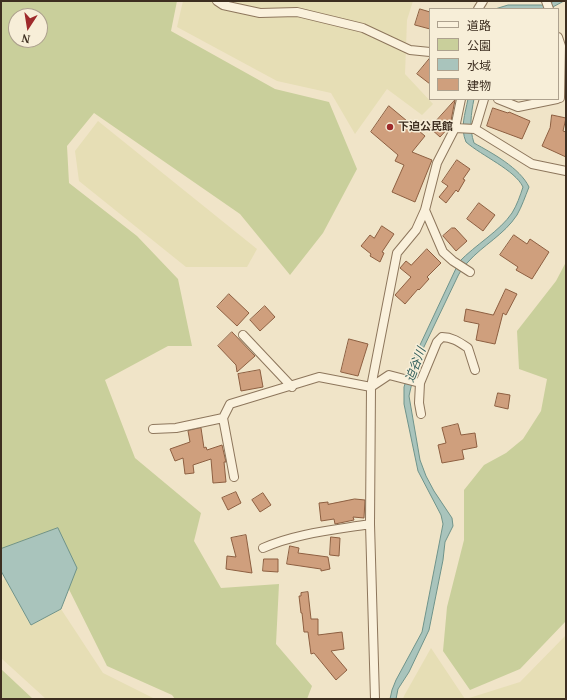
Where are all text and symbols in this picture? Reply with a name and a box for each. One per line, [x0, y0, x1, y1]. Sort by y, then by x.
north arrow [8, 8, 48, 48]
legend [429, 8, 559, 100]
text: 道路 [467, 18, 491, 33]
text: N [20, 31, 31, 46]
text: 公園 [467, 38, 491, 53]
text: 水域 [467, 58, 491, 73]
text: 建物 [467, 78, 491, 93]
place label: 下迫公民館 [398, 120, 453, 134]
marker: 下迫公民館 [385, 122, 395, 132]
water label: 迫谷川 [403, 346, 429, 384]

